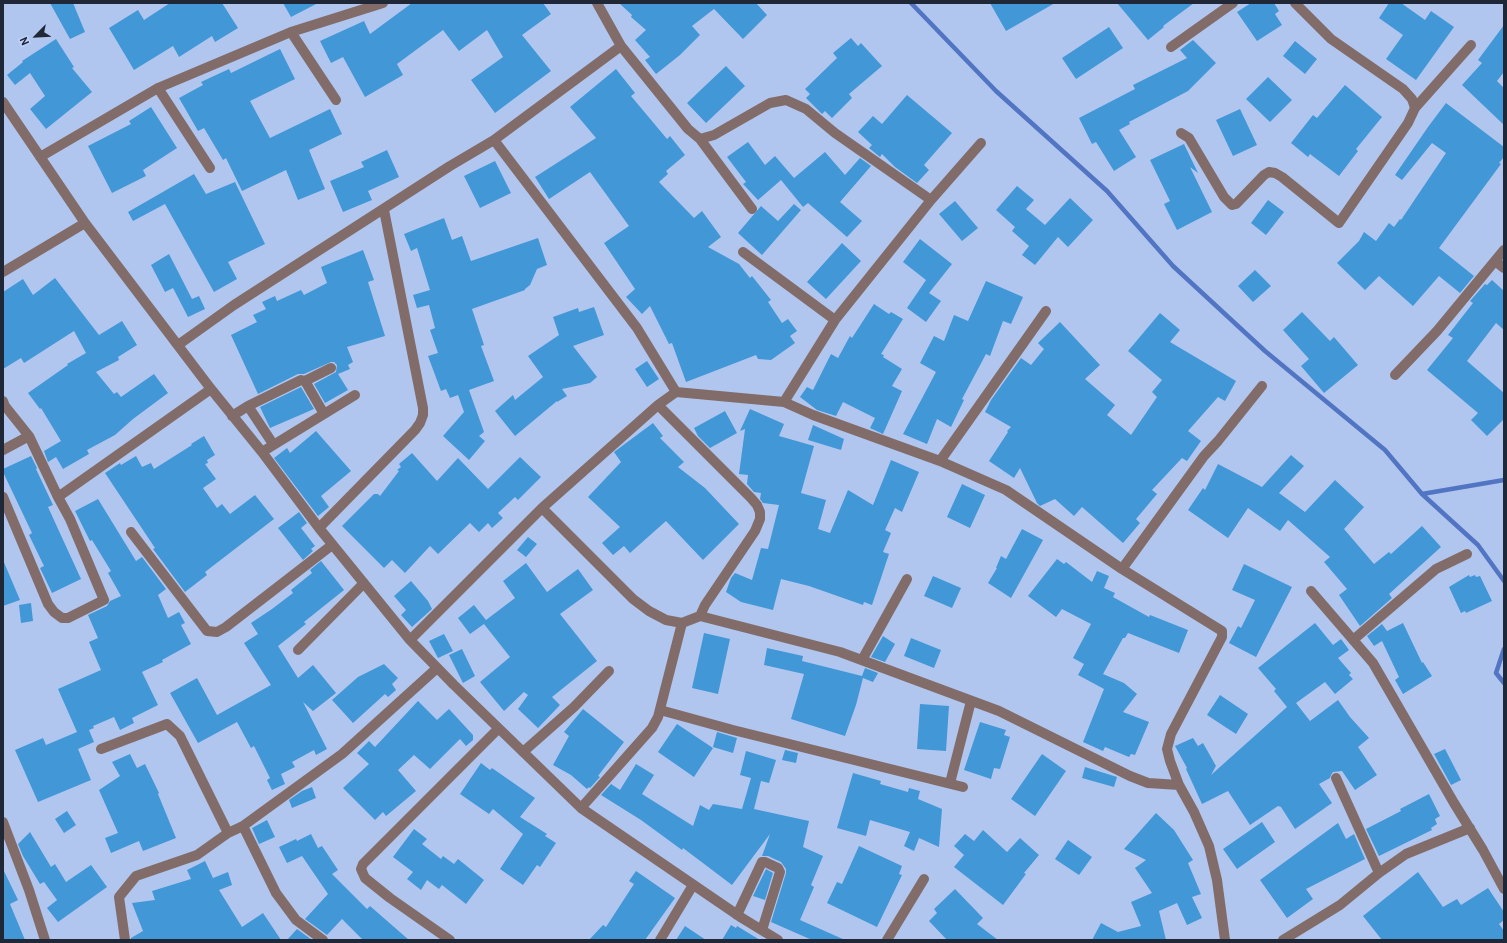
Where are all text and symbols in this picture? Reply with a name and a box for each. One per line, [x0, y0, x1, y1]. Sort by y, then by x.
north arrow [16, 16, 56, 56]
text: N [17, 34, 33, 47]

